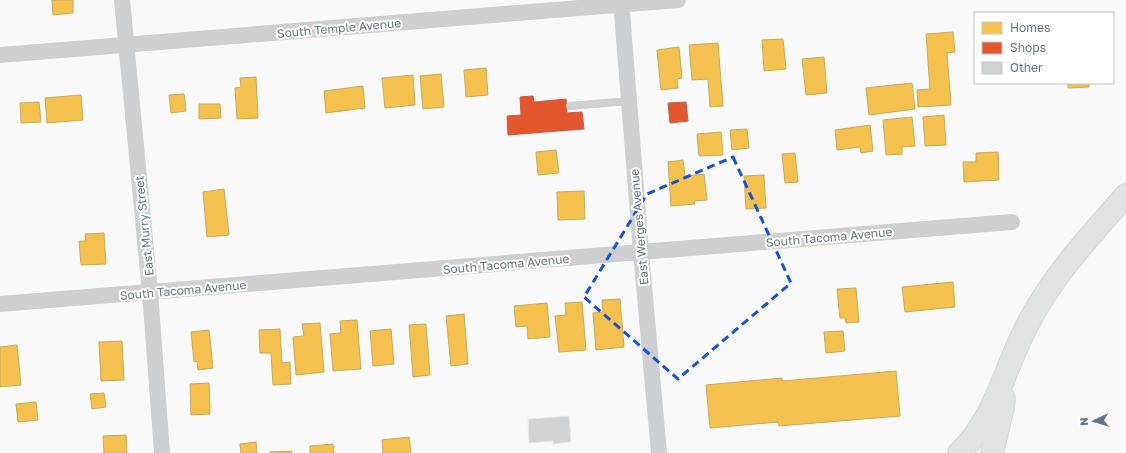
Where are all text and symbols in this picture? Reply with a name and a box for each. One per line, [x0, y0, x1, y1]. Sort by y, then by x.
legend [974, 12, 1114, 84]
street label: South Temple Avenue [276, 15, 402, 41]
text: Homes [1010, 20, 1050, 35]
text: Shops [1010, 40, 1046, 55]
text: Other [1010, 60, 1043, 75]
street label: East Werges Avenue [626, 168, 652, 286]
street label: East Murry Street [131, 175, 157, 277]
street label: South Tacoma Avenue [765, 224, 893, 250]
street label: South Tacoma Avenue [442, 251, 570, 277]
street label: South Tacoma Avenue [119, 277, 247, 303]
north arrow [1074, 401, 1114, 441]
text: N [1077, 417, 1090, 426]

